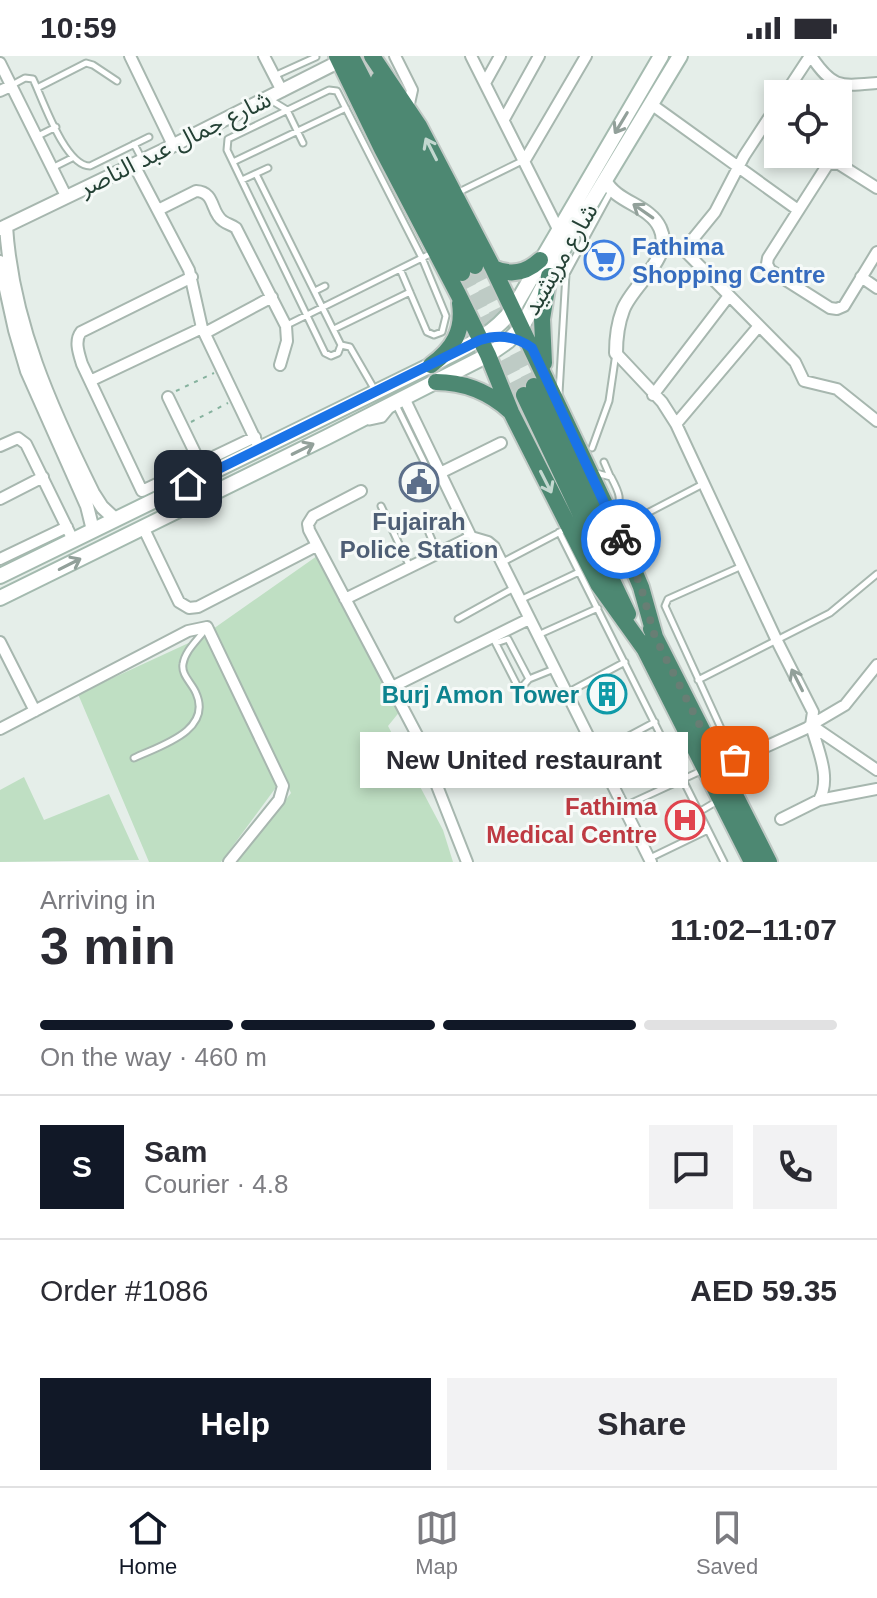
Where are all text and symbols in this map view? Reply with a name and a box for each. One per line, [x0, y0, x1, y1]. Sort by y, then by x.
text: 10:59 [40, 11, 117, 44]
map controls [764, 80, 852, 168]
button: locate [764, 80, 852, 168]
street label: شارع جمال عبد الناصر [74, 85, 277, 205]
one-way arrow [613, 111, 629, 134]
one-way arrow [423, 138, 439, 162]
street label: شارع مريشيد [517, 199, 606, 321]
one-way arrow [632, 203, 654, 219]
place label: Fathima Shopping Centre [632, 233, 825, 288]
supermarket icon: Fathima Shopping Centre [583, 239, 625, 281]
one-way arrow [291, 441, 315, 456]
pin [154, 450, 222, 518]
public building icon: Fujairah Police Station [398, 461, 440, 503]
icon: home [166, 462, 210, 506]
one-way arrow [539, 469, 555, 493]
courier [581, 499, 661, 579]
place label: Fujairah Police Station [340, 508, 498, 563]
icon: bike [599, 517, 643, 561]
one-way arrow [57, 555, 81, 571]
one-way arrow [788, 668, 804, 692]
building icon: Burj Amon Tower [586, 673, 628, 715]
place label: Burj Amon Tower [382, 681, 579, 708]
pin [701, 726, 769, 794]
callout: New United restaurant [359, 732, 687, 788]
icon: bag [713, 738, 757, 782]
text: New United restaurant [386, 745, 662, 775]
place label: Fathima Medical Centre [486, 793, 658, 848]
hospital icon: Fathima Medical Centre [664, 799, 706, 841]
text: Arriving in [40, 885, 156, 915]
text: 11:02–11:07 [670, 913, 837, 946]
text: 3 min [40, 917, 176, 975]
text: On the way · 460 m [40, 1042, 267, 1072]
button: chat [649, 1125, 733, 1209]
button: phone [753, 1125, 837, 1209]
text: Sam [144, 1135, 207, 1168]
text: S [72, 1150, 92, 1183]
text: Courier · 4.8 [144, 1169, 289, 1199]
text: Order #1086 [40, 1274, 208, 1307]
text: AED 59.35 [690, 1274, 837, 1307]
button: Help [40, 1378, 431, 1470]
button: Share [447, 1378, 837, 1470]
tab: Home [119, 1506, 177, 1580]
tab: Map [415, 1506, 459, 1580]
tab: Saved [696, 1506, 758, 1580]

